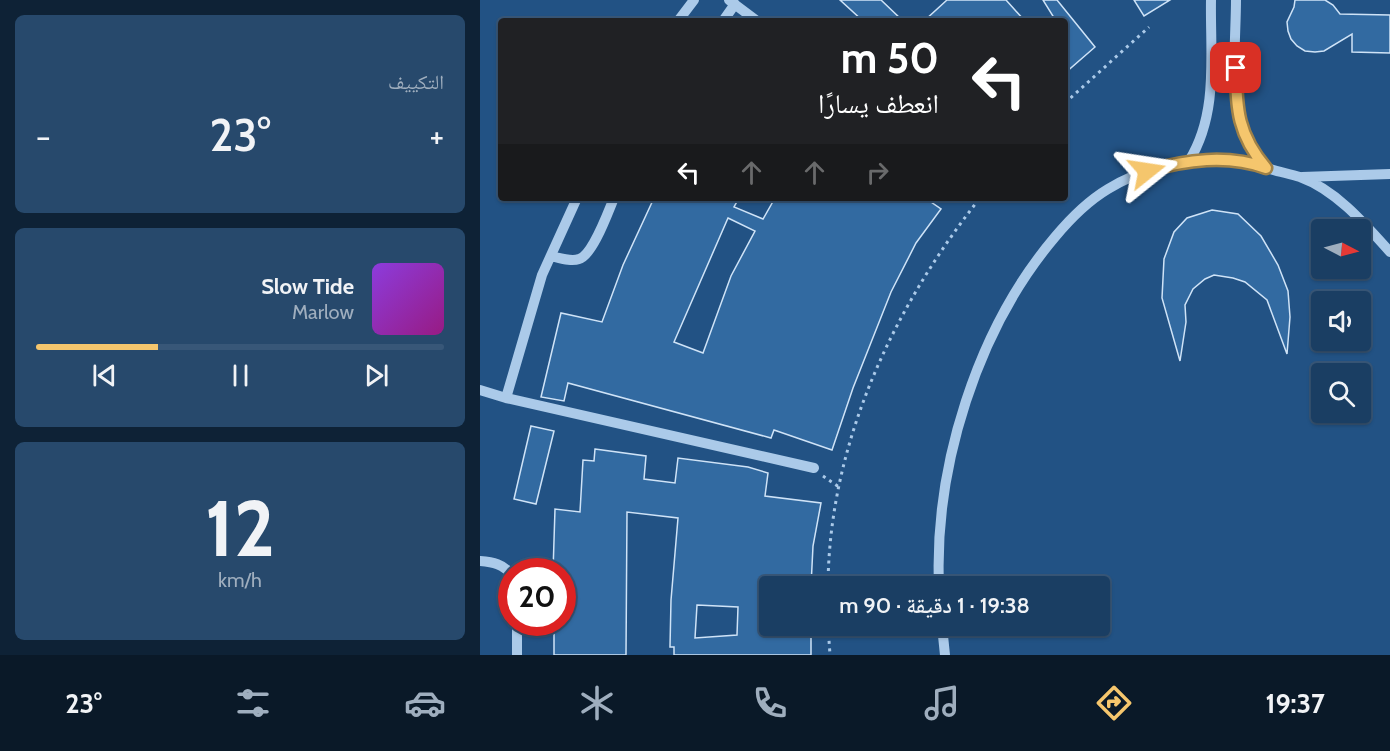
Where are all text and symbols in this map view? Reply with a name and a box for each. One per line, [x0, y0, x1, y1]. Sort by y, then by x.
text: 50 m [841, 32, 939, 84]
icon: left [960, 42, 1038, 120]
pin [1210, 42, 1261, 93]
icon: arrive [1219, 51, 1252, 84]
text: التكييف [388, 70, 444, 94]
text: انعطف يسارًا [818, 87, 939, 120]
text: 23° [209, 108, 271, 162]
text: − [36, 116, 51, 156]
text: + [429, 116, 444, 156]
position arrow [1115, 139, 1179, 203]
icon: left [672, 156, 705, 189]
icon: ahead [735, 156, 768, 189]
icon: ahead [798, 156, 831, 189]
icon: right [861, 156, 894, 189]
north arrow [1311, 219, 1371, 279]
map controls [1311, 219, 1371, 423]
text: Slow Tide [261, 273, 354, 300]
button: sound [1311, 291, 1371, 351]
text: Marlow [292, 300, 354, 324]
icon: previous [88, 359, 121, 392]
icon: pause [224, 359, 257, 392]
icon: next [360, 359, 393, 392]
button: search [1311, 363, 1371, 423]
text: 12 [205, 481, 275, 576]
speed limit sign: 20 [498, 558, 576, 636]
text: km/h [218, 568, 262, 592]
text: 19:38 · 1 دقيقة · 90 m [839, 592, 1030, 619]
icon: filters [232, 682, 274, 724]
icon: car [404, 682, 446, 724]
icon: climate [576, 682, 618, 724]
icon: phone [749, 682, 791, 724]
icon: music [921, 682, 963, 724]
icon: directions [1093, 682, 1135, 724]
text: 23° [65, 687, 102, 720]
text: 19:37 [1265, 687, 1325, 720]

